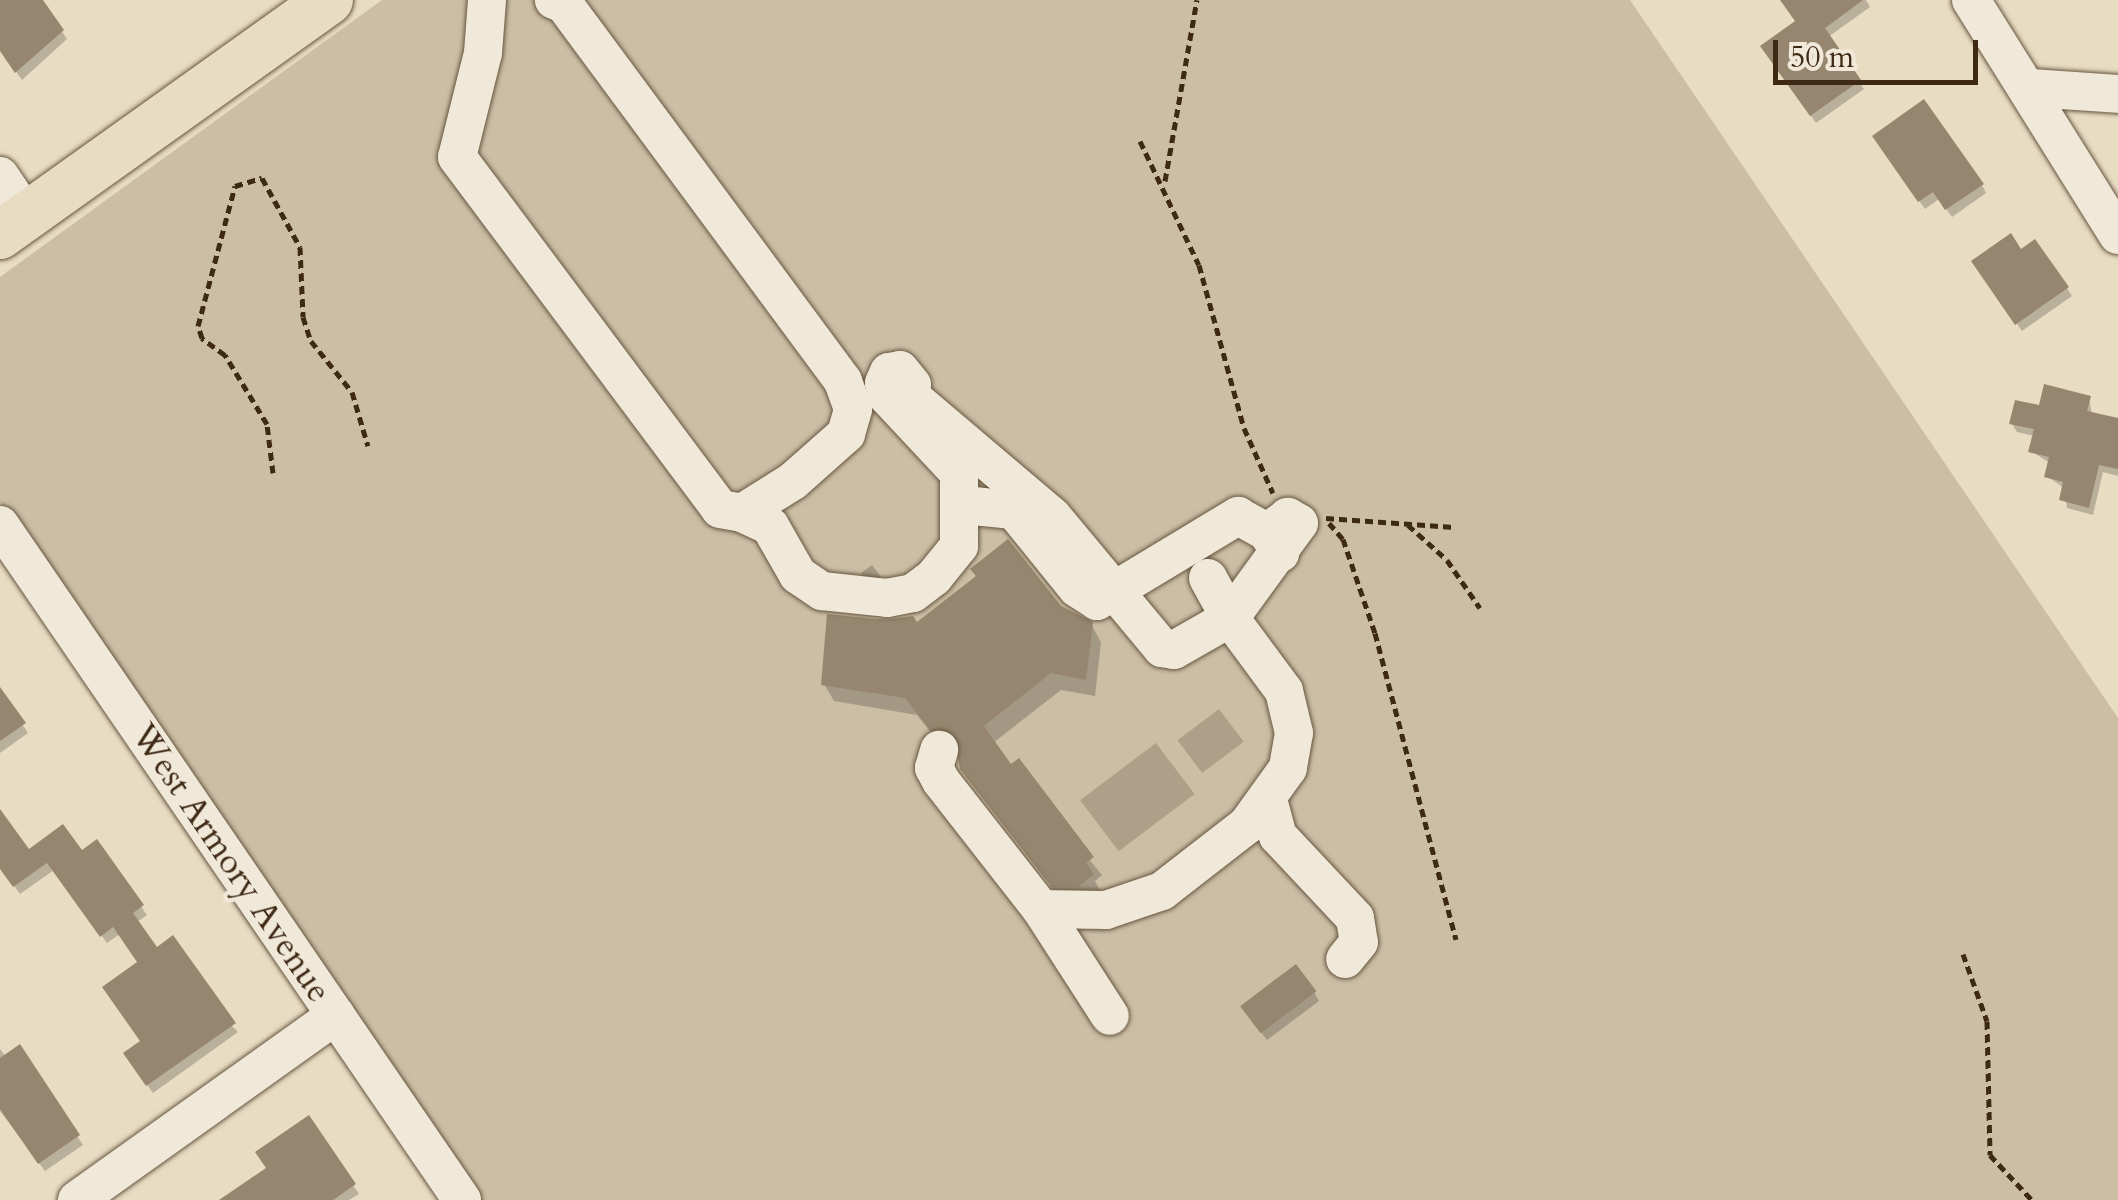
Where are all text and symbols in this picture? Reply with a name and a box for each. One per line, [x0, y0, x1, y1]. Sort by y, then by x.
scale bar [1778, 20, 1983, 82]
text: 50 m [1790, 37, 1854, 78]
street label: West Armory Avenue [122, 716, 340, 1010]

